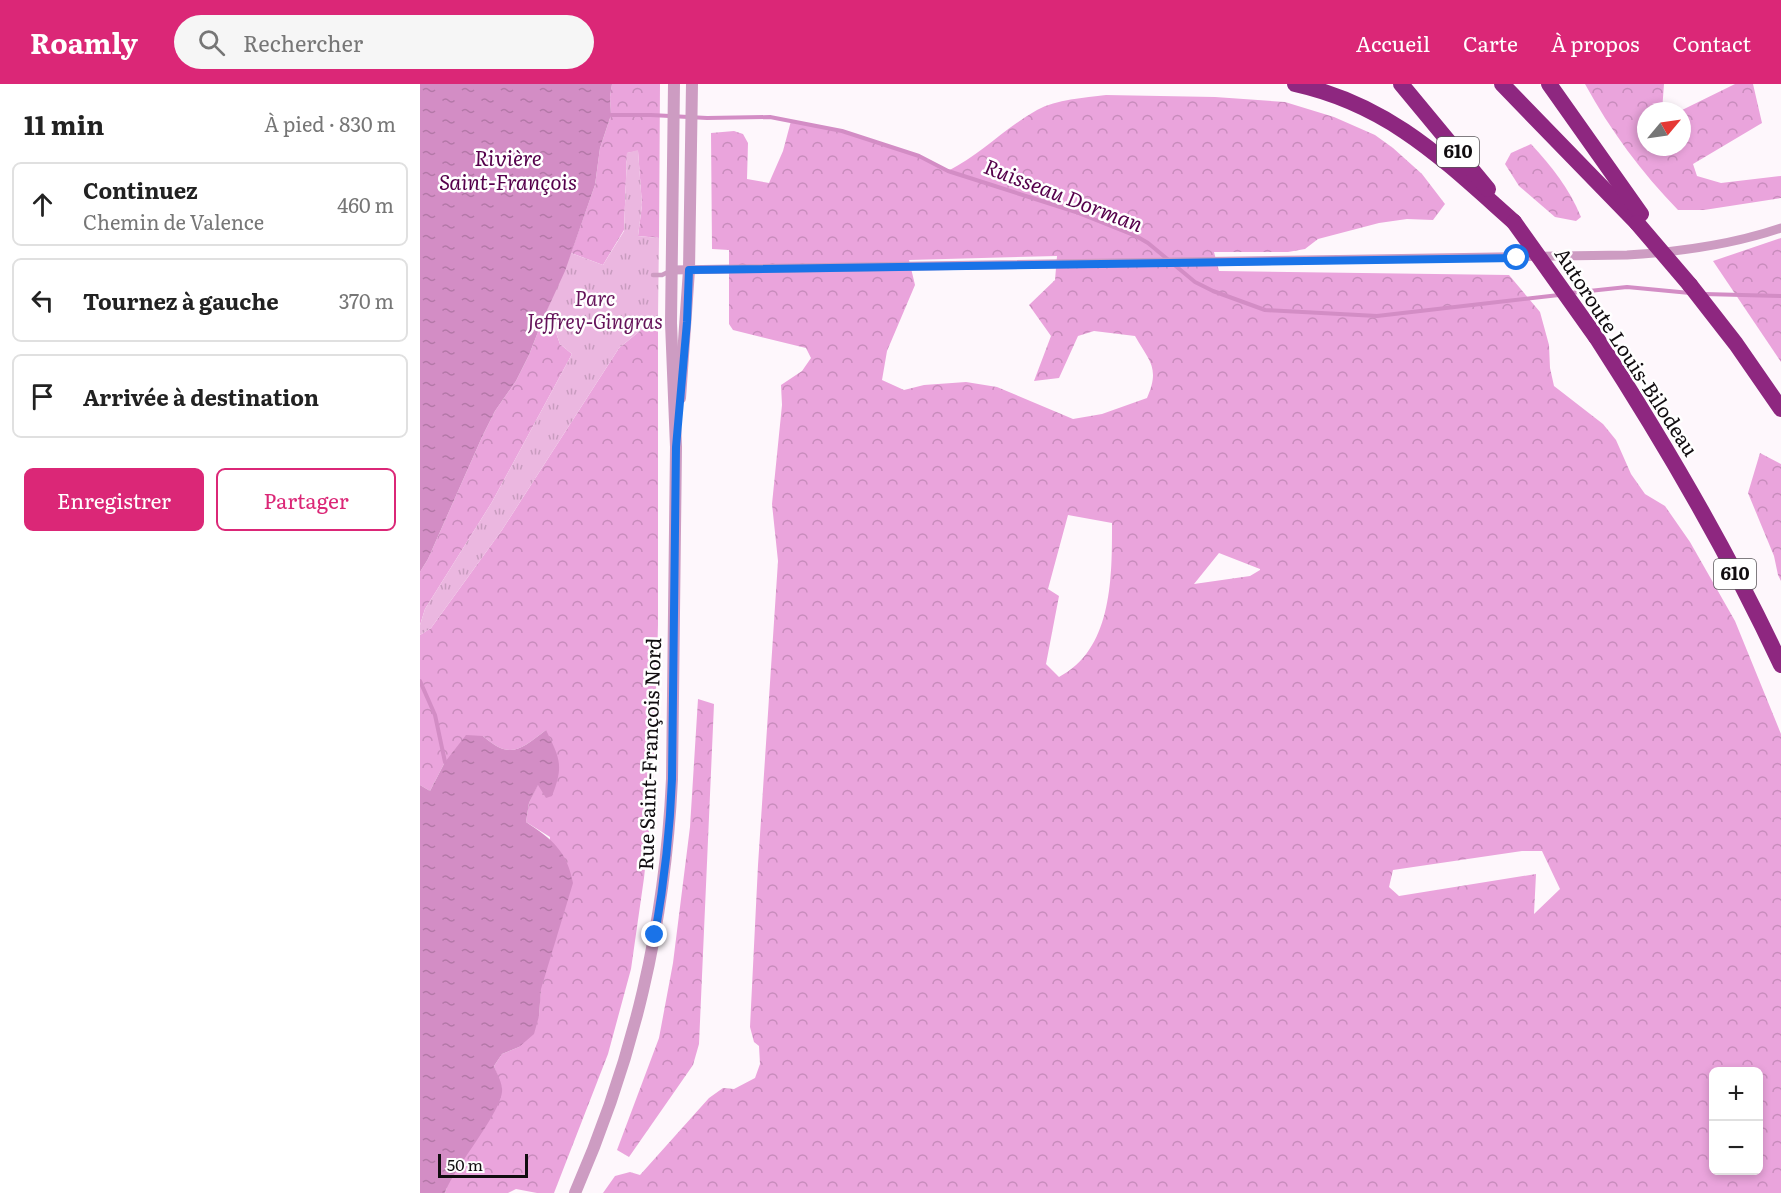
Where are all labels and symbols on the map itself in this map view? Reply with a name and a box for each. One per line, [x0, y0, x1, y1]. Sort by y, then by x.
north arrow [1637, 102, 1691, 156]
road number: 610 [1437, 137, 1479, 167]
water label: Rivière Saint-François [439, 141, 577, 196]
water label: Ruisseau Dorman [980, 149, 1148, 238]
street label: Autoroute Louis-Bilodeau [1549, 240, 1707, 462]
route start [1503, 244, 1529, 270]
park label: Parc Jeffrey-Gingras [527, 282, 663, 335]
road number: 610 [1714, 559, 1756, 589]
street label: Rue Saint-François Nord [629, 637, 667, 871]
route end [641, 921, 667, 947]
scale bar [438, 1151, 528, 1178]

